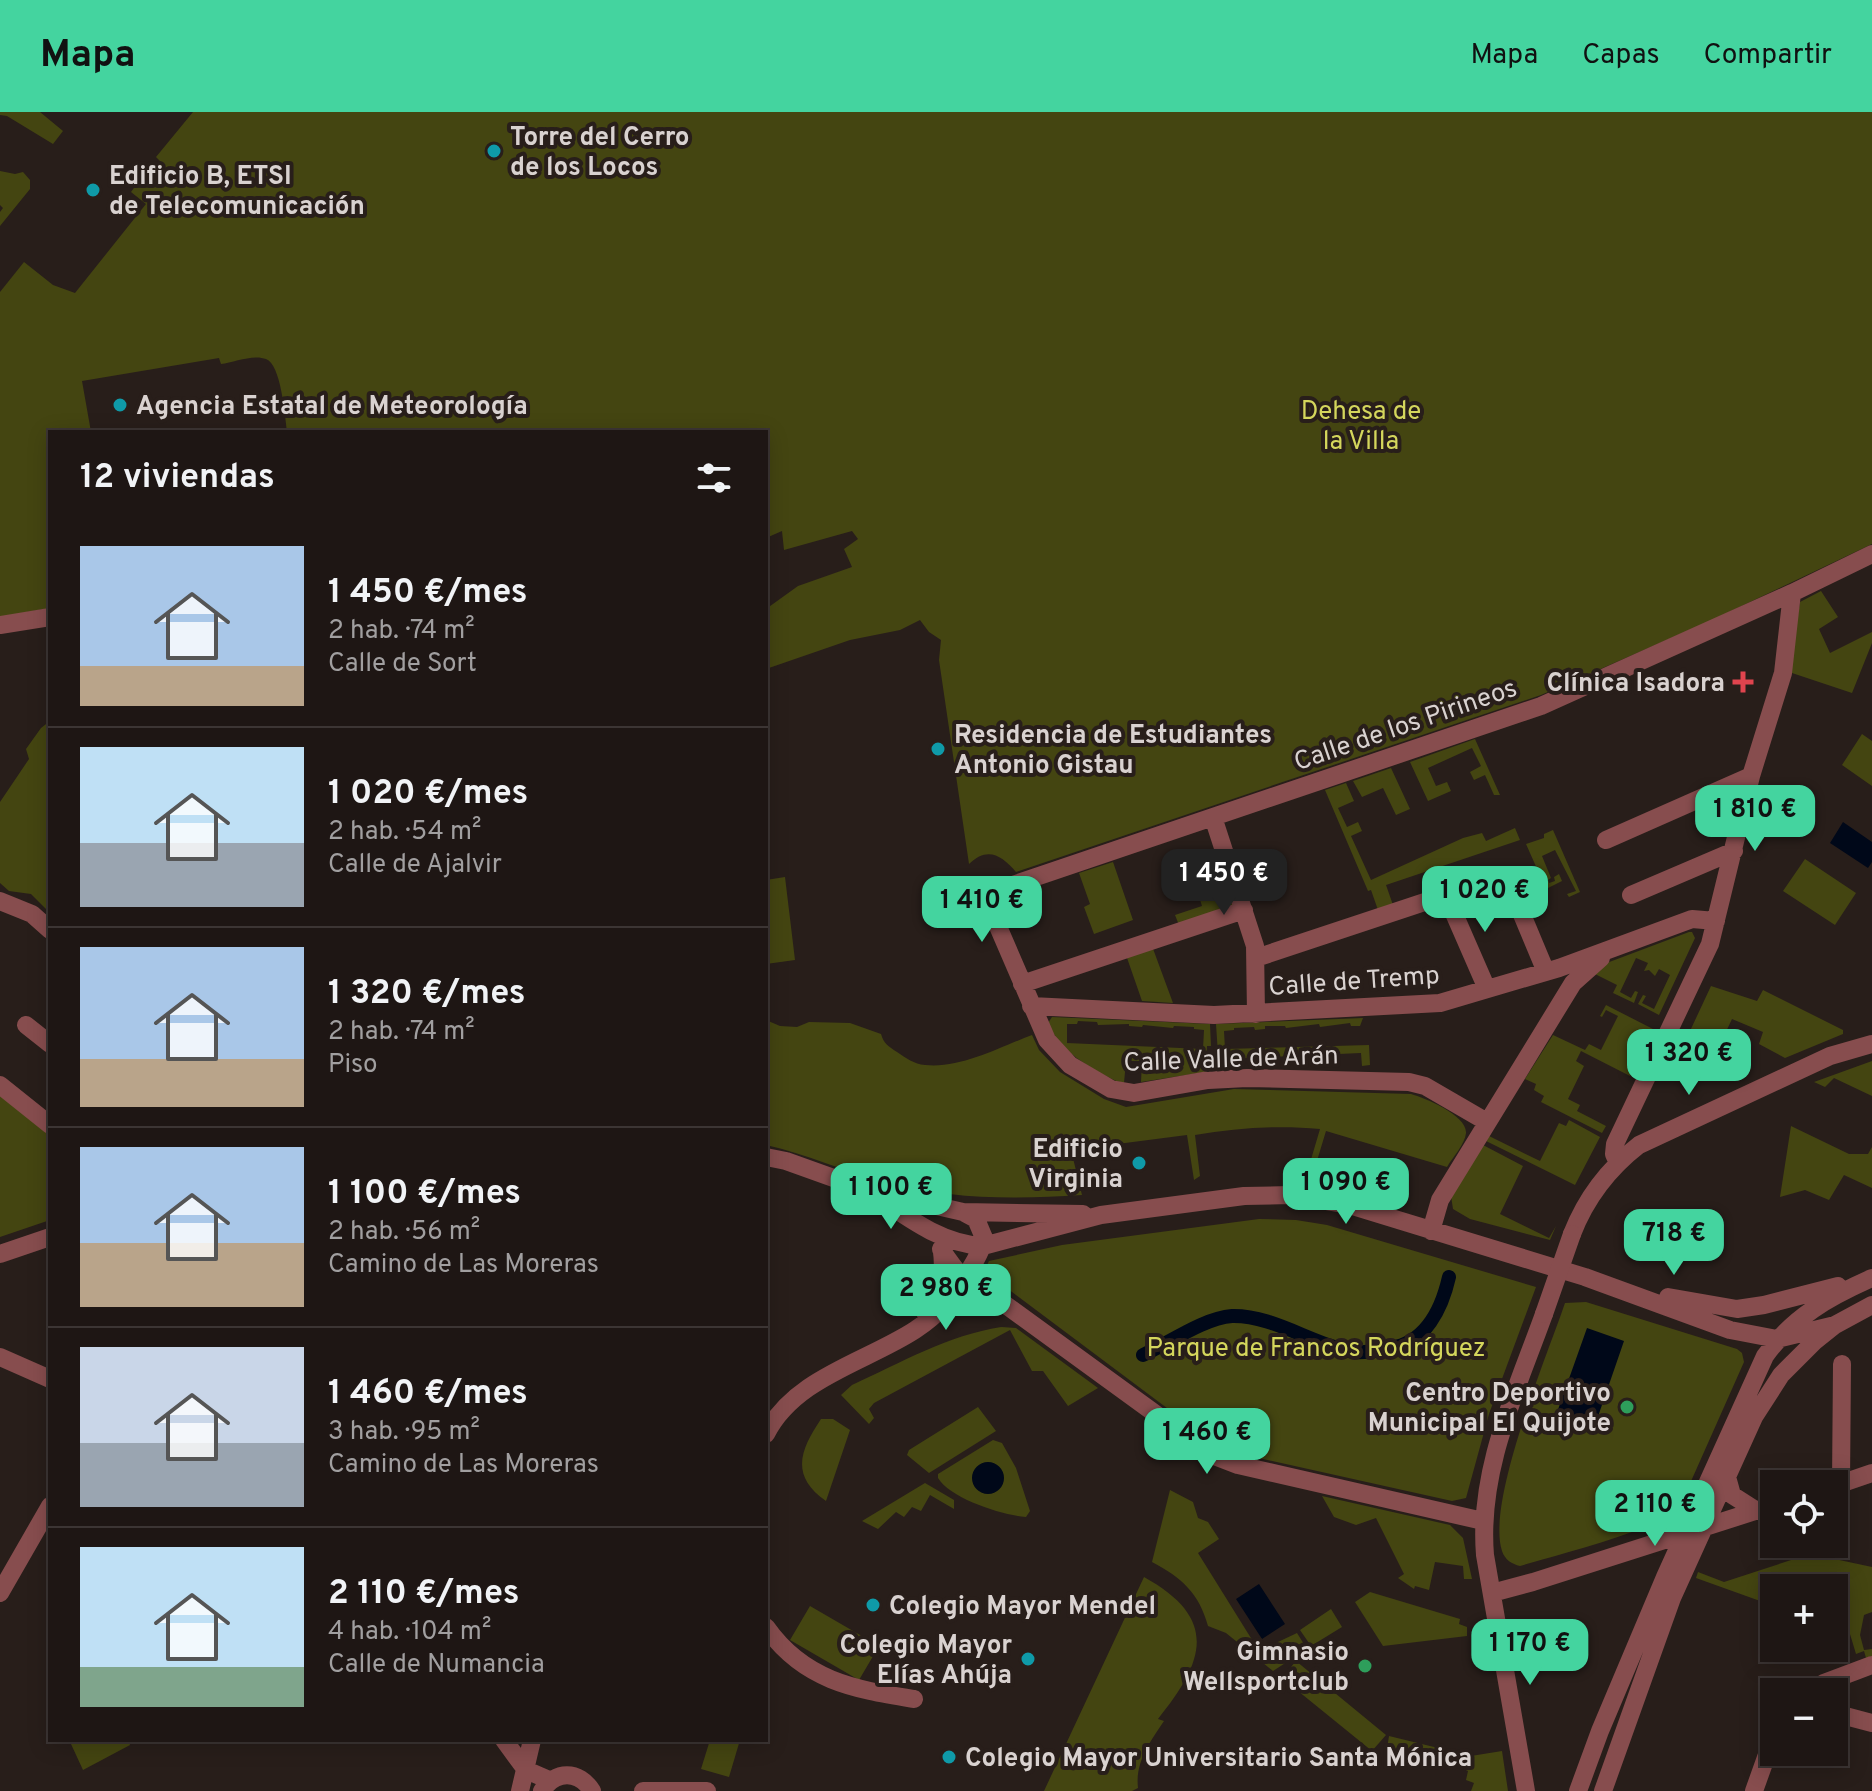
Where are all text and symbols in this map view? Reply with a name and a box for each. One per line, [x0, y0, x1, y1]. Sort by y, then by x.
text: Mapa [40, 32, 136, 81]
text: Mapa [1471, 38, 1538, 74]
text: Capas [1582, 38, 1660, 74]
text: Compartir [1704, 38, 1832, 74]
place label: Torre del Cerro de los Locos [510, 122, 690, 185]
marker: Torre del Cerro de los Locos [485, 142, 503, 160]
place label: Edificio B, ETSI de Telecomunicación [109, 161, 365, 224]
marker: Edificio B, ETSI de Telecomunicación [84, 181, 102, 199]
place label: Agencia Estatal de Meteorología [136, 391, 528, 424]
marker: Agencia Estatal de Meteorología [111, 396, 129, 414]
park label: Dehesa de la Villa [1301, 396, 1421, 459]
icon: filters [692, 456, 736, 500]
text: 12 viviendas [80, 457, 275, 500]
text: 1 450 €/mes [328, 572, 528, 615]
icon: home [144, 578, 240, 674]
text: 2 hab. · 74 m² [328, 615, 475, 648]
text: Calle de Sort [328, 648, 477, 681]
place label: Clínica Isadora [1546, 668, 1725, 701]
marker: Clínica Isadora [1732, 671, 1754, 693]
street label: Calle de los Pirineos [1290, 673, 1522, 780]
place label: Residencia de Estudiantes Antonio Gistau [954, 720, 1272, 783]
marker: Residencia de Estudiantes Antonio Gistau [929, 740, 947, 758]
text: 1 020 €/mes [328, 773, 528, 816]
icon: home [144, 779, 240, 875]
pin: 1 810 € [1681, 785, 1829, 853]
text: 1 810 € [1713, 794, 1797, 827]
text: 2 hab. · 54 m² [328, 816, 481, 849]
text: Calle de Ajalvir [328, 849, 502, 882]
pin: 1 450 € [1150, 849, 1298, 917]
text: 1 450 € [1179, 858, 1269, 891]
pin: 1 020 € [1411, 866, 1559, 934]
text: 1 020 € [1440, 875, 1530, 908]
pin: 1 410 € [908, 876, 1056, 944]
text: 1 410 € [940, 885, 1024, 918]
street label: Calle de Tremp [1267, 960, 1441, 1005]
text: 1 320 €/mes [328, 973, 526, 1016]
icon: home [144, 979, 240, 1075]
text: 2 hab. · 74 m² [328, 1016, 475, 1049]
pin: 1 320 € [1615, 1029, 1763, 1097]
text: 1 320 € [1645, 1038, 1733, 1071]
street label: Calle Valle de Arán [1123, 1040, 1339, 1081]
text: Piso [328, 1049, 377, 1082]
place label: Edificio Virginia [1028, 1134, 1123, 1197]
marker: Edificio Virginia [1130, 1154, 1148, 1172]
pin: 1 090 € [1272, 1158, 1420, 1226]
pin: 1 100 € [817, 1163, 965, 1231]
text: 1 090 € [1301, 1167, 1391, 1200]
text: 1 100 € [849, 1172, 933, 1205]
text: 1 100 €/mes [328, 1173, 521, 1216]
icon: home [144, 1179, 240, 1275]
pin: 718 € [1618, 1209, 1730, 1277]
text: 2 hab. · 56 m² [328, 1216, 480, 1249]
text: 718 € [1642, 1218, 1706, 1251]
text: Camino de Las Moreras [328, 1249, 599, 1282]
pin: 2 980 € [872, 1264, 1020, 1332]
text: 2 980 € [899, 1273, 993, 1306]
park label: Parque de Francos Rodríguez [1146, 1333, 1486, 1366]
text: 1 460 €/mes [328, 1373, 528, 1416]
place label: Centro Deportivo Municipal El Quijote [1368, 1378, 1611, 1441]
icon: home [144, 1379, 240, 1475]
marker: Centro Deportivo Municipal El Quijote [1618, 1398, 1636, 1416]
pin: 1 460 € [1133, 1408, 1281, 1476]
text: 3 hab. · 95 m² [328, 1416, 480, 1449]
text: 1 460 € [1162, 1417, 1252, 1450]
text: Camino de Las Moreras [328, 1449, 599, 1482]
map controls [1760, 1470, 1848, 1766]
button: locate [1760, 1470, 1848, 1558]
pin: 2 110 € [1581, 1480, 1729, 1548]
text: 2 110 € [1613, 1489, 1697, 1522]
text: 2 110 €/mes [328, 1573, 519, 1616]
button: + [1760, 1574, 1848, 1662]
icon: home [144, 1579, 240, 1675]
place label: Colegio Mayor Mendel [889, 1591, 1156, 1624]
marker: Colegio Mayor Mendel [864, 1596, 882, 1614]
text: 4 hab. · 104 m² [328, 1616, 491, 1649]
pin: 1 170 € [1456, 1619, 1604, 1687]
text: 1 170 € [1489, 1628, 1571, 1661]
place label: Colegio Mayor Elías Ahúja [840, 1630, 1012, 1693]
place label: Gimnasio Wellsportclub [1183, 1637, 1349, 1700]
text: Calle de Numancia [328, 1649, 545, 1682]
marker: Colegio Mayor Elías Ahúja [1019, 1650, 1037, 1668]
marker: Gimnasio Wellsportclub [1356, 1657, 1374, 1675]
button: − [1760, 1678, 1848, 1766]
place label: Colegio Mayor Universitario Santa Mónica [965, 1743, 1472, 1776]
marker: Colegio Mayor Universitario Santa Mónica [940, 1748, 958, 1766]

